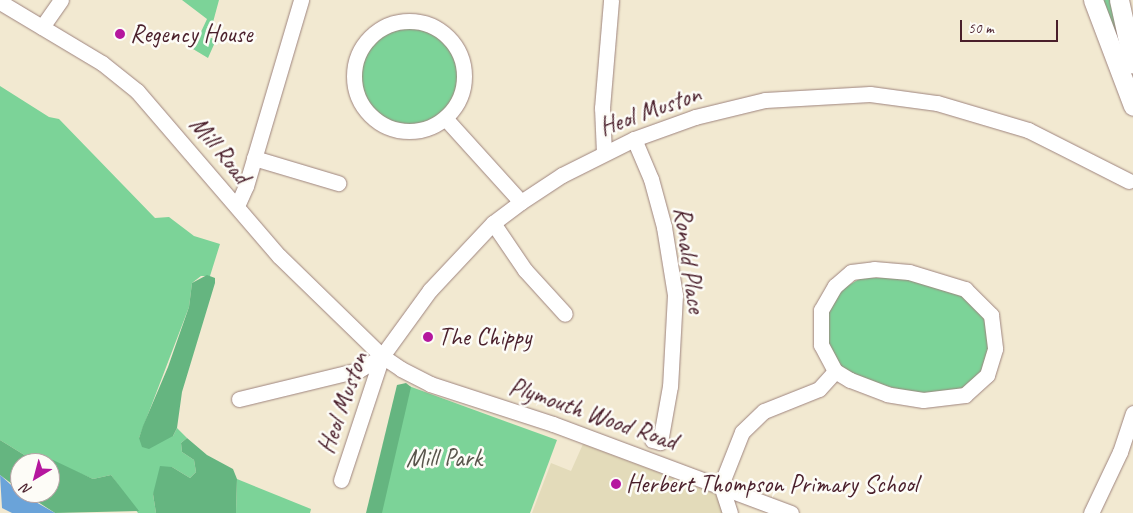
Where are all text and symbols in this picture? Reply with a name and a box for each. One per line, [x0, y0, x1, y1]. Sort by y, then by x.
scale bar [963, 10, 1060, 42]
place label: Regency House [130, 19, 252, 49]
text: 50 m [968, 19, 994, 38]
marker: Regency House [114, 28, 126, 40]
street label: Heol Muston [595, 79, 705, 143]
street label: Mill Road [183, 110, 257, 190]
street label: Ronald Place [667, 205, 711, 315]
place label: The Chippy [438, 322, 531, 352]
marker: The Chippy [422, 331, 434, 343]
street label: Heol Muston [312, 348, 374, 458]
street label: Plymouth Wood Road [505, 371, 681, 457]
park label: Mill Park [405, 443, 483, 473]
north arrow [10, 453, 60, 503]
place label: Herbert Thompson Primary School [626, 469, 919, 499]
marker: Herbert Thompson Primary School [610, 478, 622, 490]
text: N [18, 480, 35, 499]

